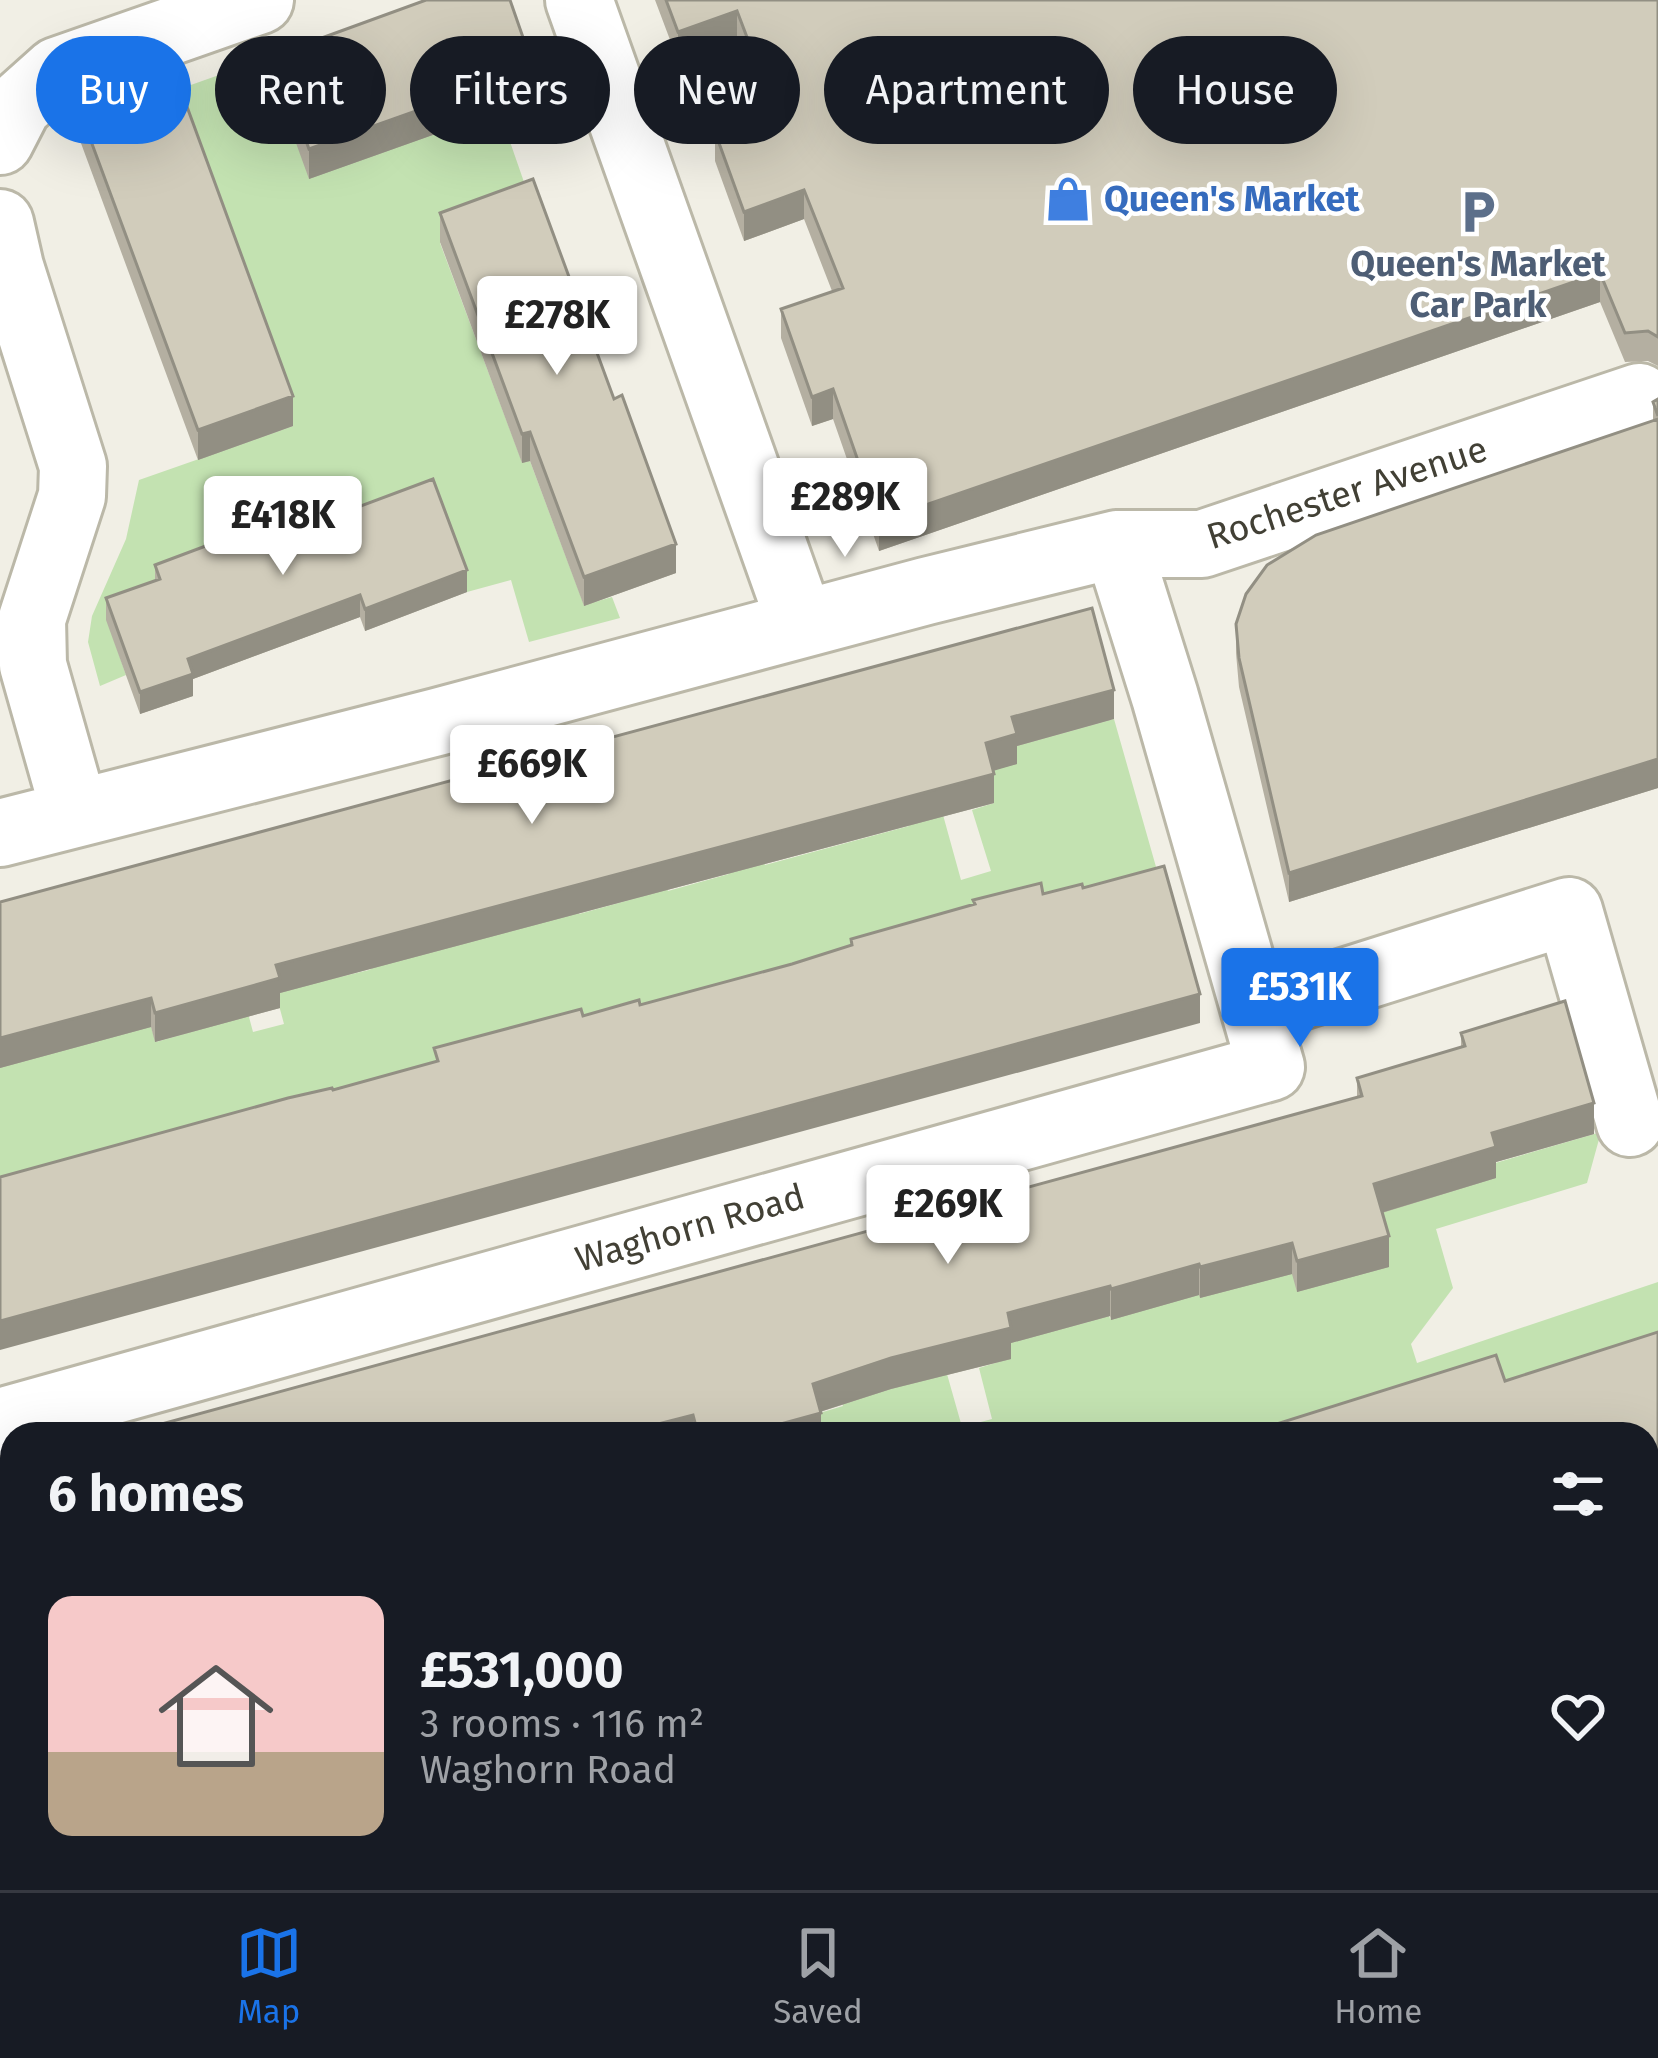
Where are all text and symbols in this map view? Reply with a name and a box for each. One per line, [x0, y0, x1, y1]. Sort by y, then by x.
chip: Buy [36, 36, 191, 144]
chip: Rent [215, 36, 386, 144]
chip: Filters [410, 36, 610, 144]
chip: New [634, 36, 800, 144]
chip: Apartment [824, 36, 1109, 144]
chip: House [1133, 36, 1337, 144]
shop icon: Queen's Market [1043, 174, 1093, 224]
place label: Queen's Market [1104, 177, 1360, 221]
parking icon: Queen's Market Car Park [1453, 187, 1503, 237]
place label: Queen's Market Car Park [1350, 242, 1607, 327]
pin: £278K [473, 276, 641, 378]
text: £278K [504, 292, 610, 338]
street label: Rochester Avenue [1201, 427, 1493, 559]
pin: £289K [761, 458, 929, 560]
text: £289K [790, 474, 900, 520]
pin: £418K [199, 476, 367, 578]
text: £418K [231, 492, 335, 538]
pin: £669K [448, 725, 616, 827]
text: £669K [477, 741, 587, 787]
pin: £531K [1216, 948, 1384, 1050]
text: £531K [1248, 964, 1352, 1010]
pin: £269K [864, 1165, 1032, 1267]
street label: Waghorn Road [570, 1174, 810, 1282]
text: £269K [893, 1181, 1003, 1227]
icon: filters [1545, 1461, 1611, 1527]
text: 6 homes [48, 1463, 244, 1525]
text: £531,000 [420, 1639, 624, 1701]
icon: home [144, 1644, 288, 1788]
icon: heart [1545, 1683, 1611, 1749]
text: 3 rooms · 116 m² [420, 1701, 704, 1747]
text: Waghorn Road [420, 1747, 676, 1793]
tab: Map [236, 1920, 302, 2032]
tab: Saved [773, 1920, 863, 2032]
tab: Home [1334, 1920, 1422, 2032]

